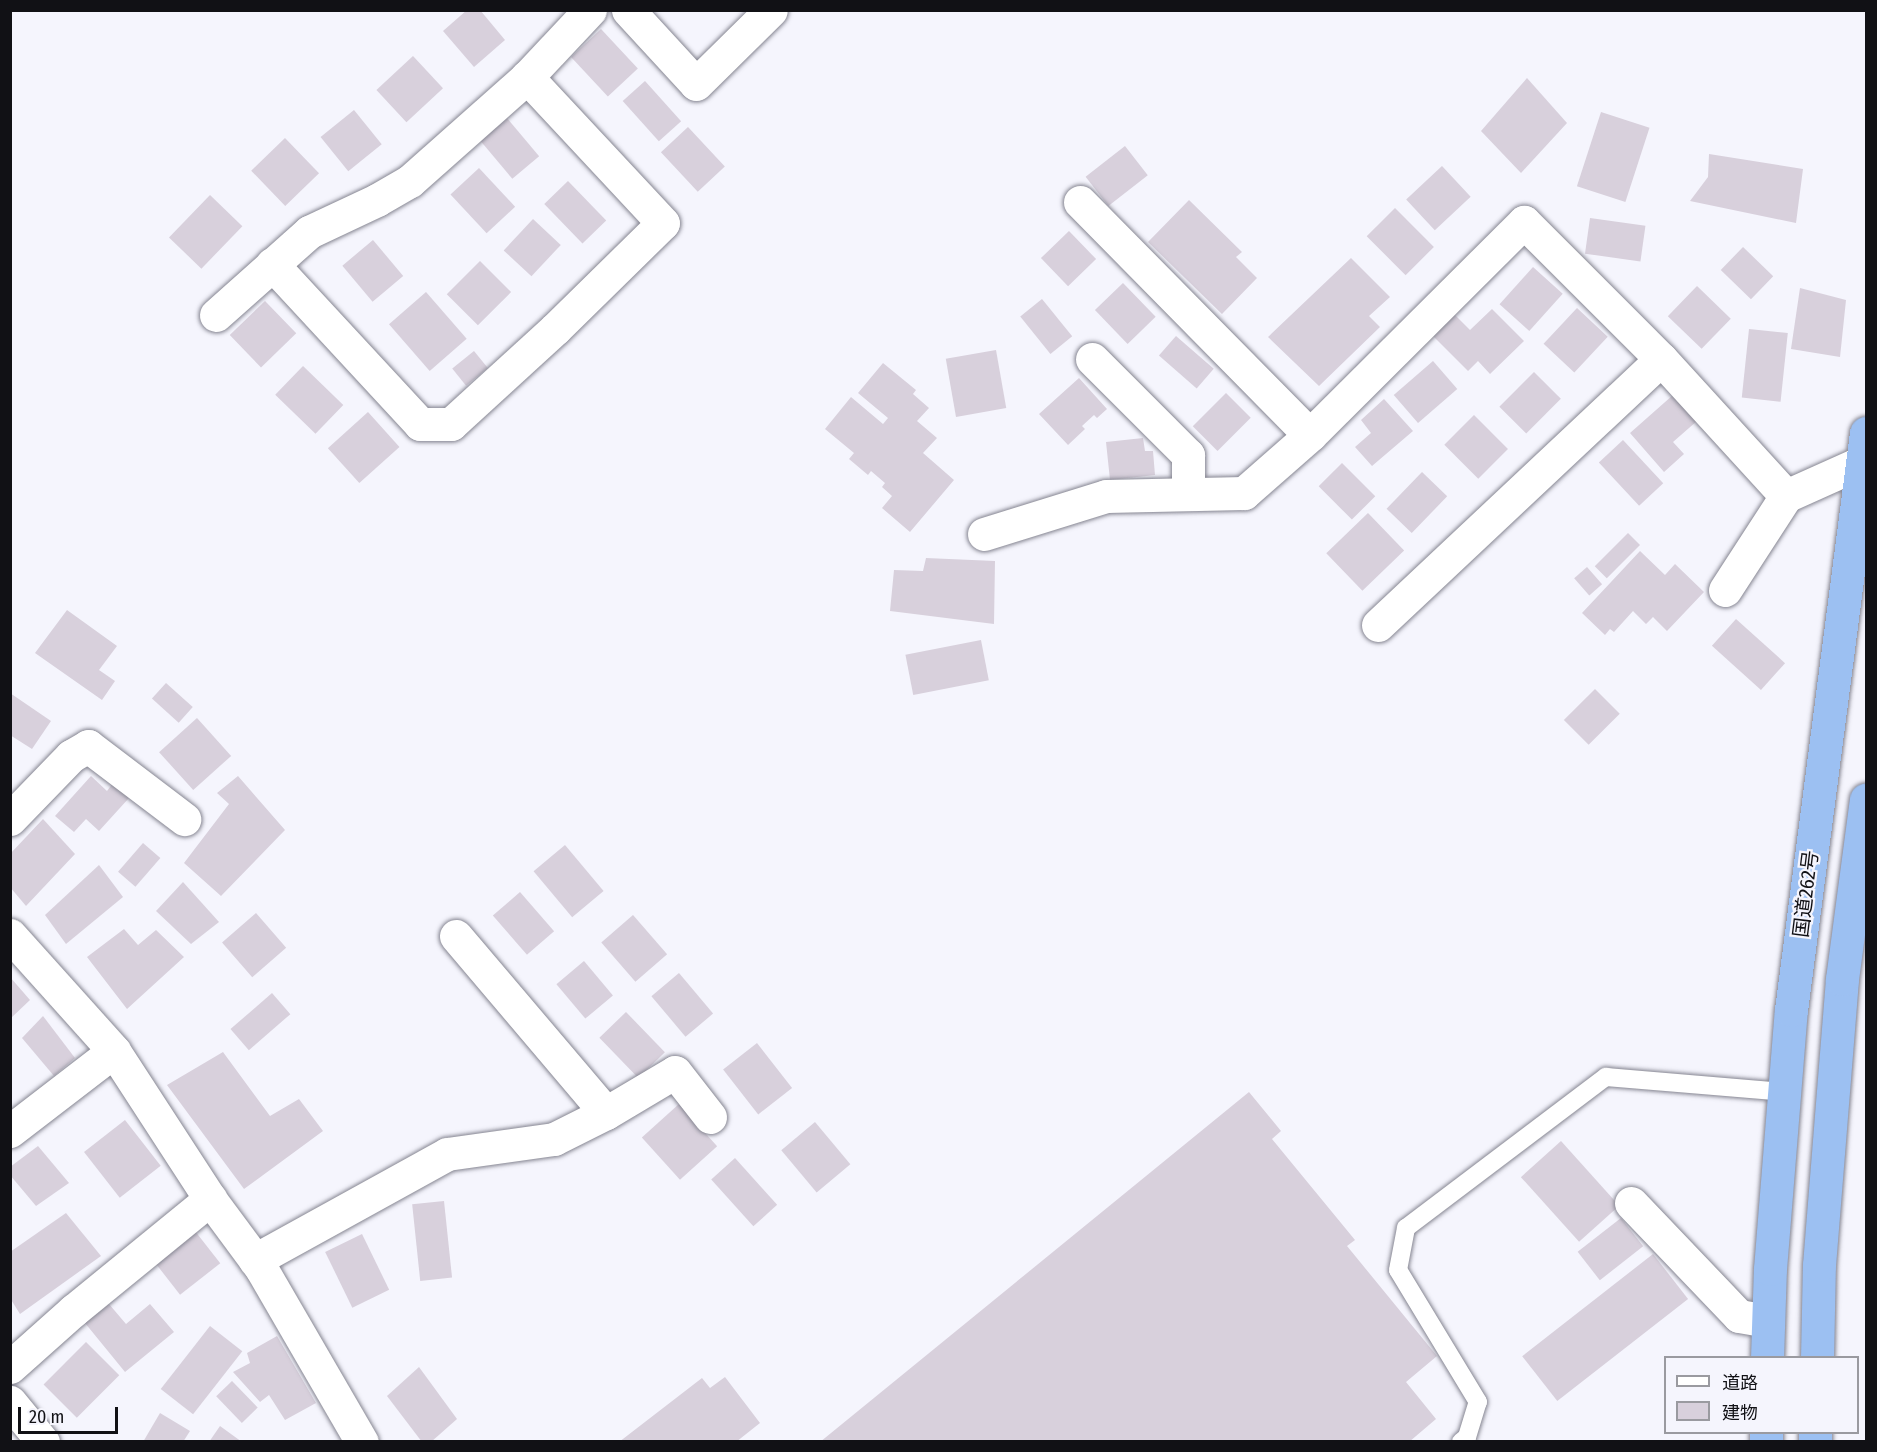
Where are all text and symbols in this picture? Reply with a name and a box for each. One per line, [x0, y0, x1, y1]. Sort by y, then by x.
street label: 国道262号 [1789, 849, 1823, 939]
legend [1664, 1356, 1859, 1434]
text: 道路 [1722, 1372, 1758, 1394]
scale bar [21, 1395, 122, 1433]
text: 建物 [1722, 1402, 1758, 1424]
text: 20 m [29, 1406, 64, 1428]

